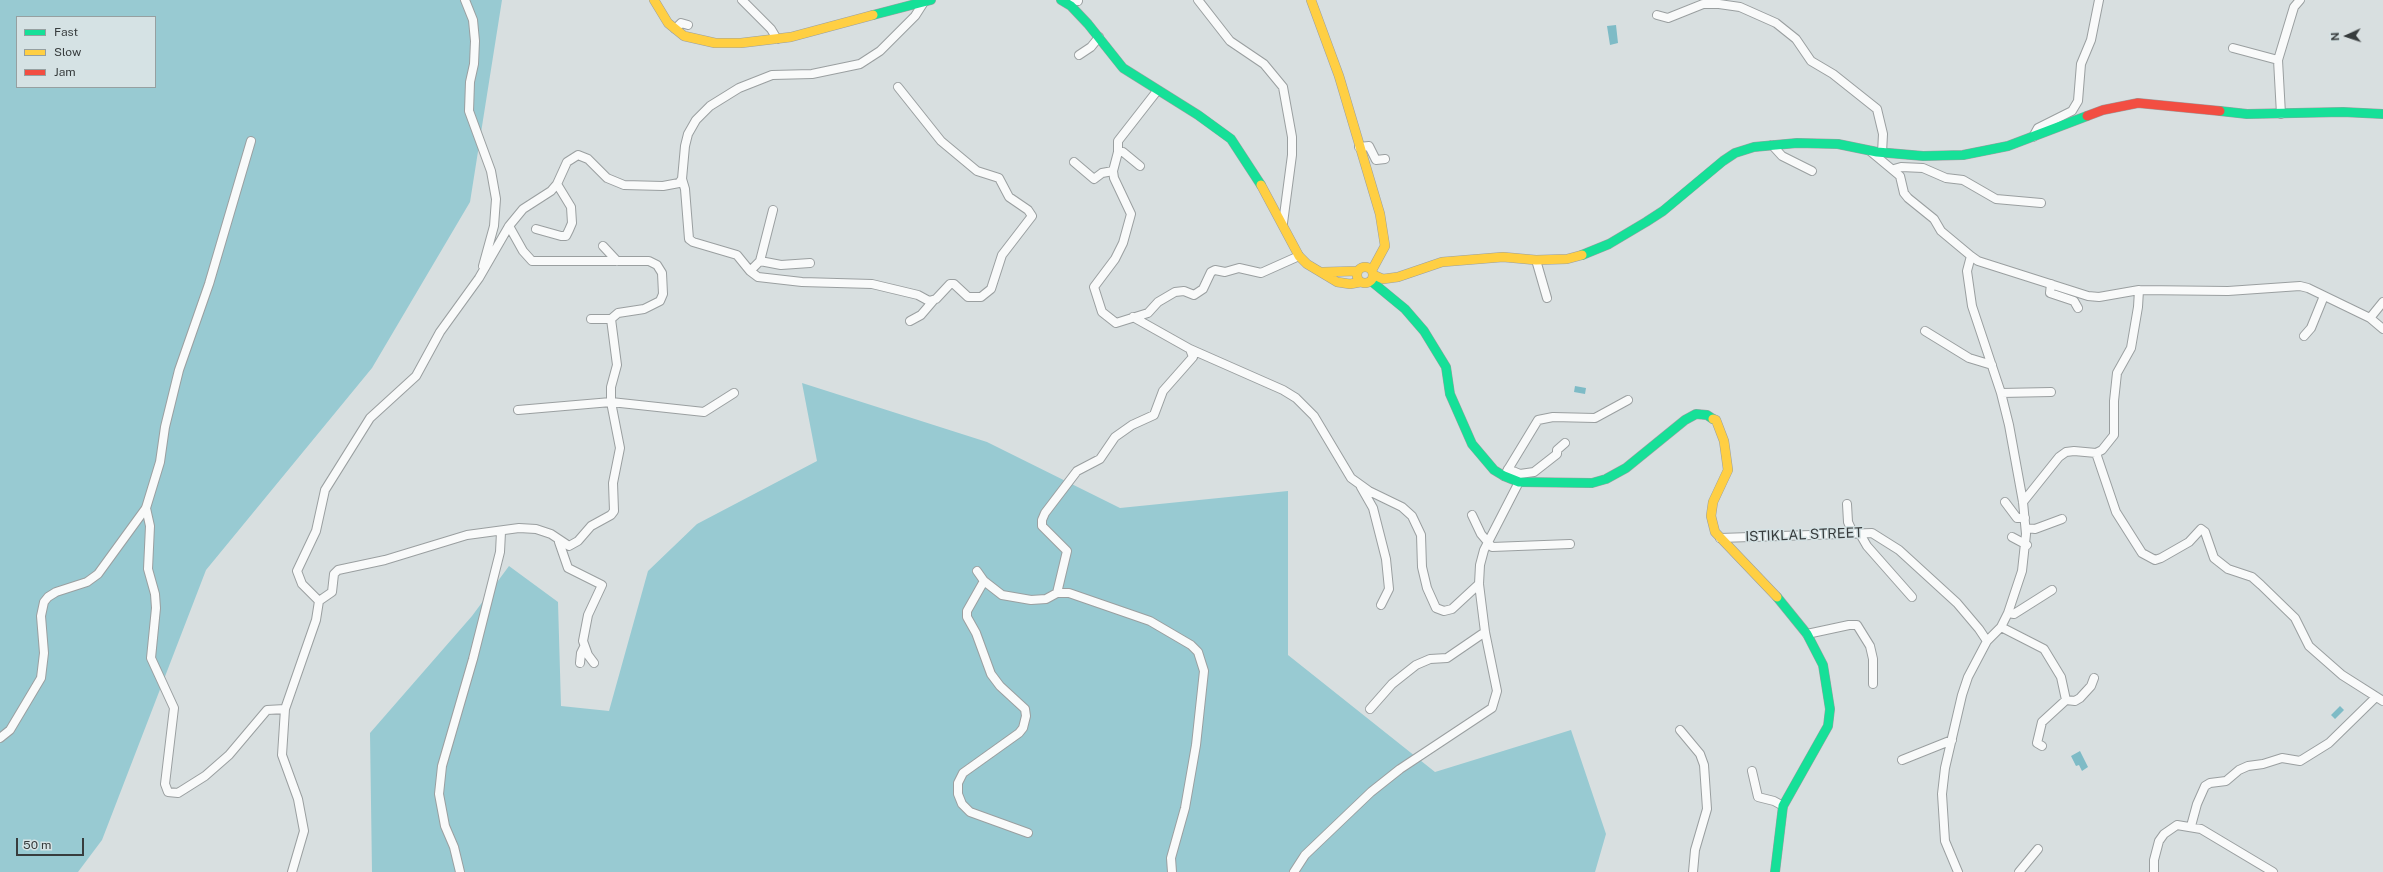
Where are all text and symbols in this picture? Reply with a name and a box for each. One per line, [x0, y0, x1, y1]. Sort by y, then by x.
legend [16, 16, 156, 88]
north arrow [2327, 16, 2367, 56]
text: Fast [54, 25, 78, 39]
text: N [2329, 32, 2341, 41]
text: Slow [54, 45, 81, 59]
text: Jam [54, 65, 76, 79]
street label: ISTIKLAL STREET [1745, 525, 1863, 545]
scale bar [18, 830, 86, 856]
text: 50 m [23, 838, 51, 852]

